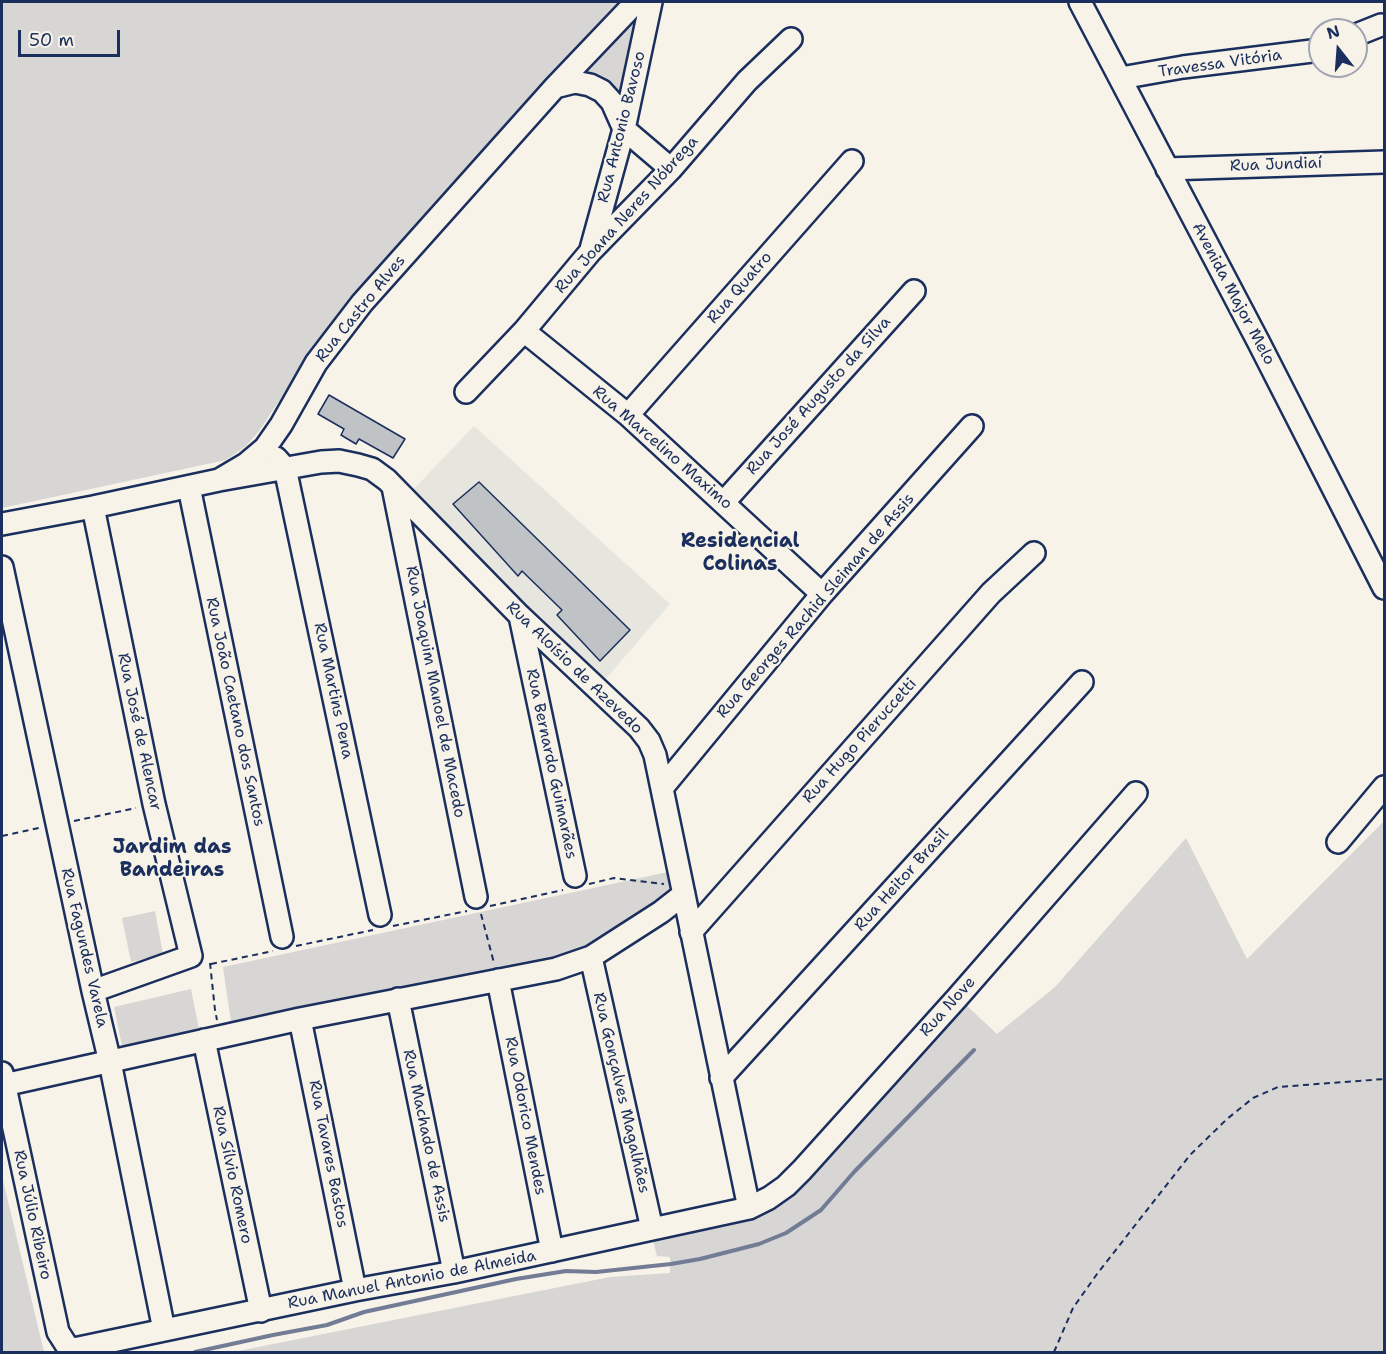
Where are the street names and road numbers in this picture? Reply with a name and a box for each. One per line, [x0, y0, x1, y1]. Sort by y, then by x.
street label: Travessa Vitória [1157, 46, 1283, 82]
street label: Rua Antonio Bavoso [594, 49, 650, 205]
street label: Rua Joana Neres Nóbrega [551, 132, 703, 298]
street label: Rua Jundiaí [1230, 154, 1322, 176]
street label: Avenida Major Melo [1187, 220, 1279, 368]
street label: Rua Quatro [704, 248, 776, 328]
street label: Rua Castro Alves [312, 252, 410, 366]
street label: Rua José Augusto da Silva [743, 313, 895, 479]
street label: Rua Marcelino Maximo [588, 382, 736, 514]
street label: Rua Georges Rachid Sleiman de Assis [713, 490, 919, 722]
street label: Rua Joaquim Manoel de Macedo [401, 564, 469, 820]
street label: Rua João Caetano dos Santos [201, 596, 269, 828]
street label: Rua Aloísio de Azevedo [502, 598, 646, 738]
street label: Rua Martins Pena [309, 621, 357, 761]
street label: Rua José de Alencar [113, 651, 165, 813]
street label: Rua Bernardo Guimarães [521, 667, 581, 861]
street label: Rua Hugo Pieruccetti [799, 675, 921, 807]
street label: Rua Heitor Brasil [851, 825, 953, 935]
street label: Rua Fagundes Varela [56, 866, 112, 1030]
street label: Rua Nove [916, 973, 980, 1041]
street label: Rua Gonçalves Magalhães [589, 991, 653, 1195]
street label: Rua Odorico Mendes [500, 1035, 550, 1197]
street label: Rua Machado de Assis [398, 1048, 454, 1224]
street label: Rua Tavares Bastos [304, 1079, 352, 1229]
street label: Rua Sílvio Romero [208, 1105, 256, 1245]
street label: Rua Júlio Ribeiro [9, 1148, 55, 1282]
street label: Rua Manuel Antonio de Almeida [286, 1246, 538, 1314]

